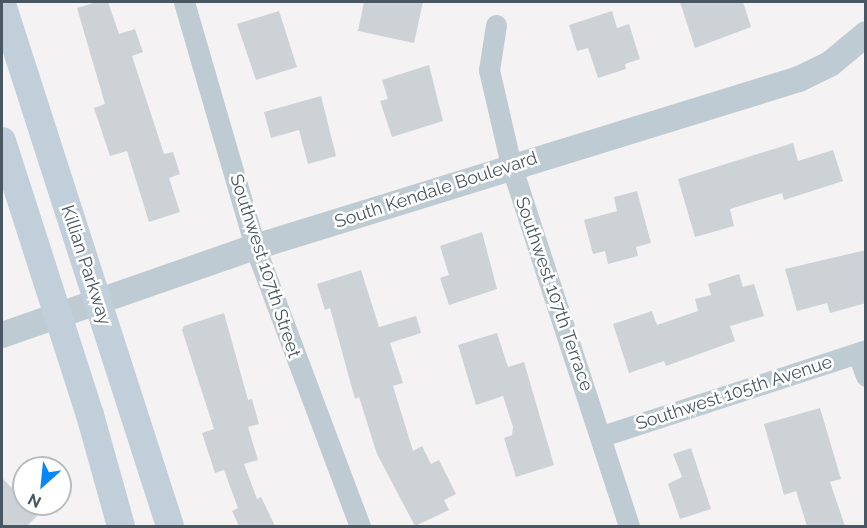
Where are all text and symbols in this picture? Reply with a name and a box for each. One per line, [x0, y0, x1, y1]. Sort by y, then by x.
street label: South Kendale Boulevard [332, 147, 540, 233]
street label: Southwest 107th Street [225, 171, 305, 361]
street label: Southwest 107th Terrace [511, 194, 597, 394]
street label: Killian Parkway [56, 202, 116, 328]
street label: Southwest 105th Avenue [633, 351, 835, 435]
north arrow [12, 456, 72, 516]
text: N [25, 489, 44, 512]

